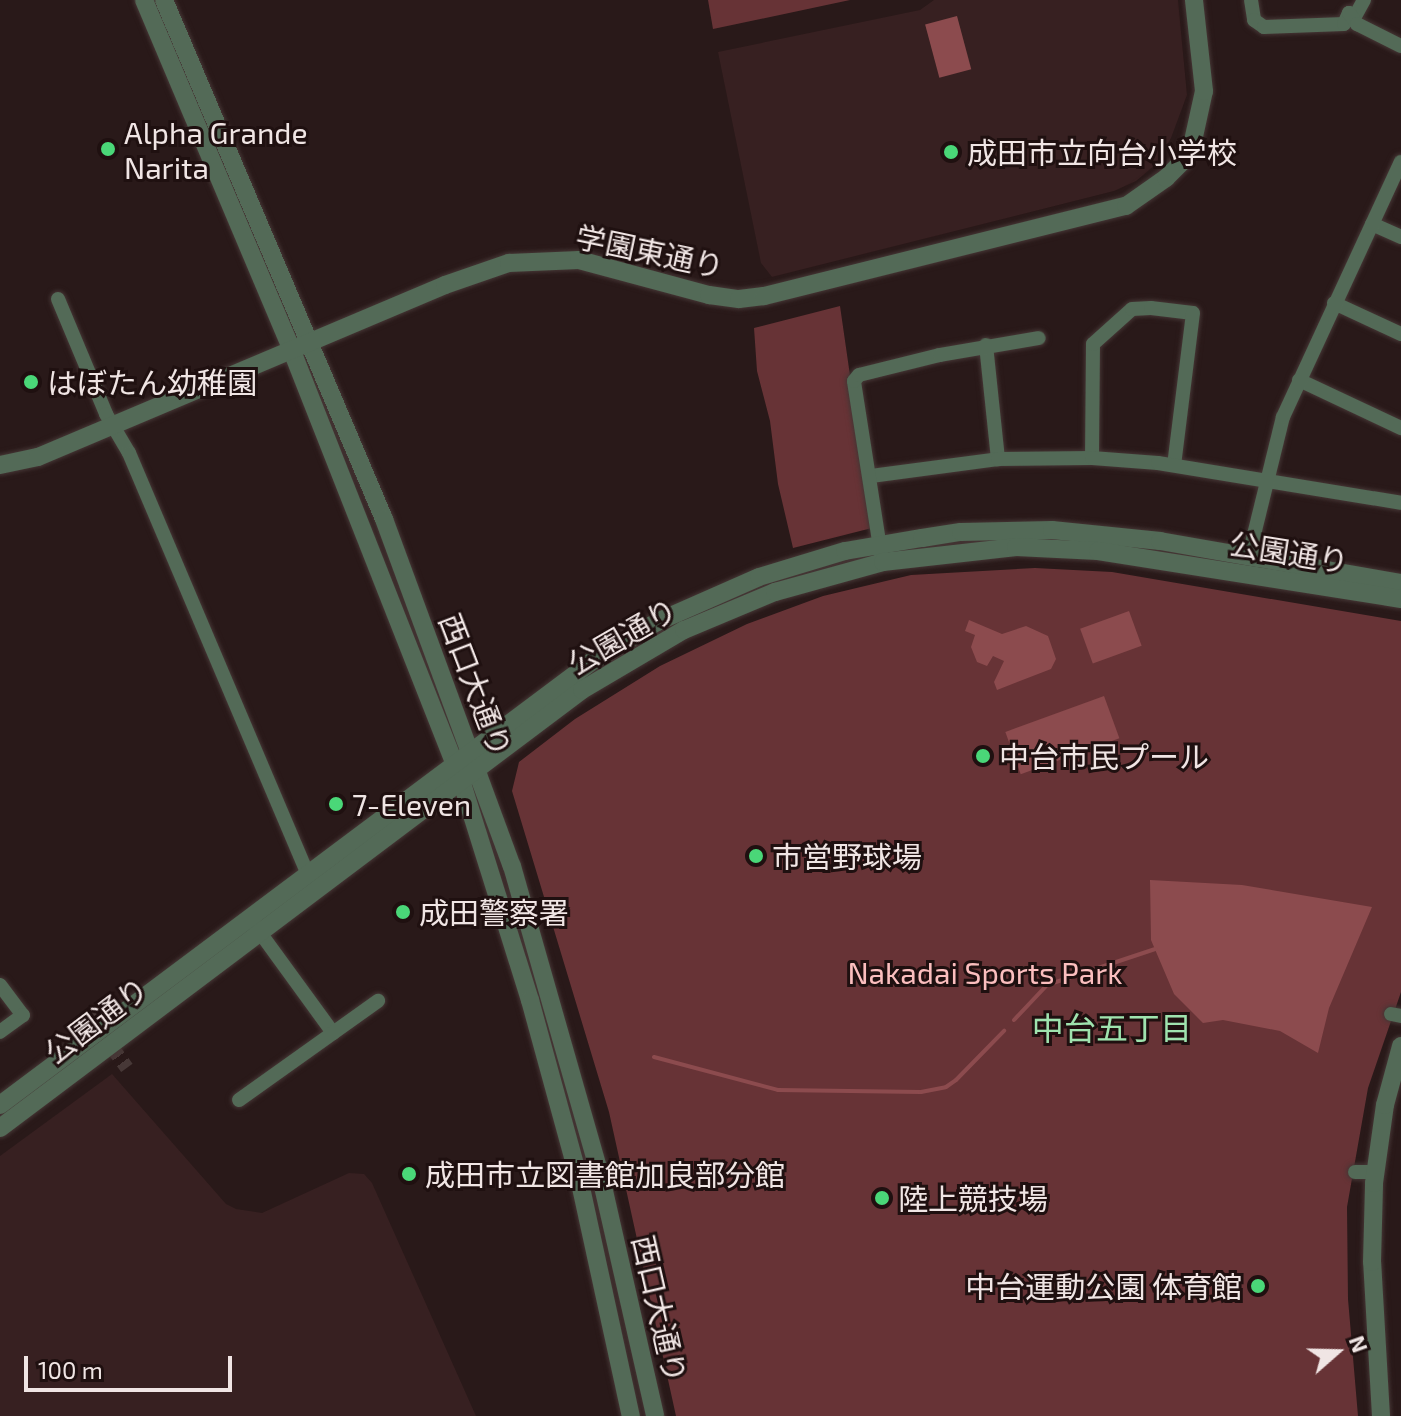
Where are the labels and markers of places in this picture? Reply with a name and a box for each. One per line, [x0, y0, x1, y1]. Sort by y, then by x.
place label: Alpha Grande Narita [124, 114, 308, 184]
place label: 成田市立向台小学校 [967, 134, 1237, 170]
marker: Alpha Grande Narita [99, 140, 117, 158]
marker: 成田市立向台小学校 [942, 143, 960, 161]
place label: はぼたん幼稚園 [47, 364, 257, 400]
marker: はぼたん幼稚園 [22, 373, 40, 391]
place label: 中台市民プール [999, 738, 1209, 774]
marker: 中台市民プール [974, 747, 992, 765]
place label: 7-Eleven [352, 786, 471, 822]
marker: 7-Eleven [327, 795, 345, 813]
place label: 市営野球場 [772, 838, 922, 874]
marker: 市営野球場 [747, 847, 765, 865]
place label: 成田警察署 [419, 894, 569, 930]
marker: 成田警察署 [394, 903, 412, 921]
place label: 成田市立図書館加良部分館 [425, 1156, 785, 1192]
marker: 成田市立図書館加良部分館 [400, 1165, 418, 1183]
place label: 陸上競技場 [898, 1180, 1048, 1216]
marker: 陸上競技場 [873, 1189, 891, 1207]
place label: 中台運動公園 体育館 [965, 1268, 1242, 1304]
marker: 中台運動公園 体育館 [1249, 1277, 1267, 1295]

